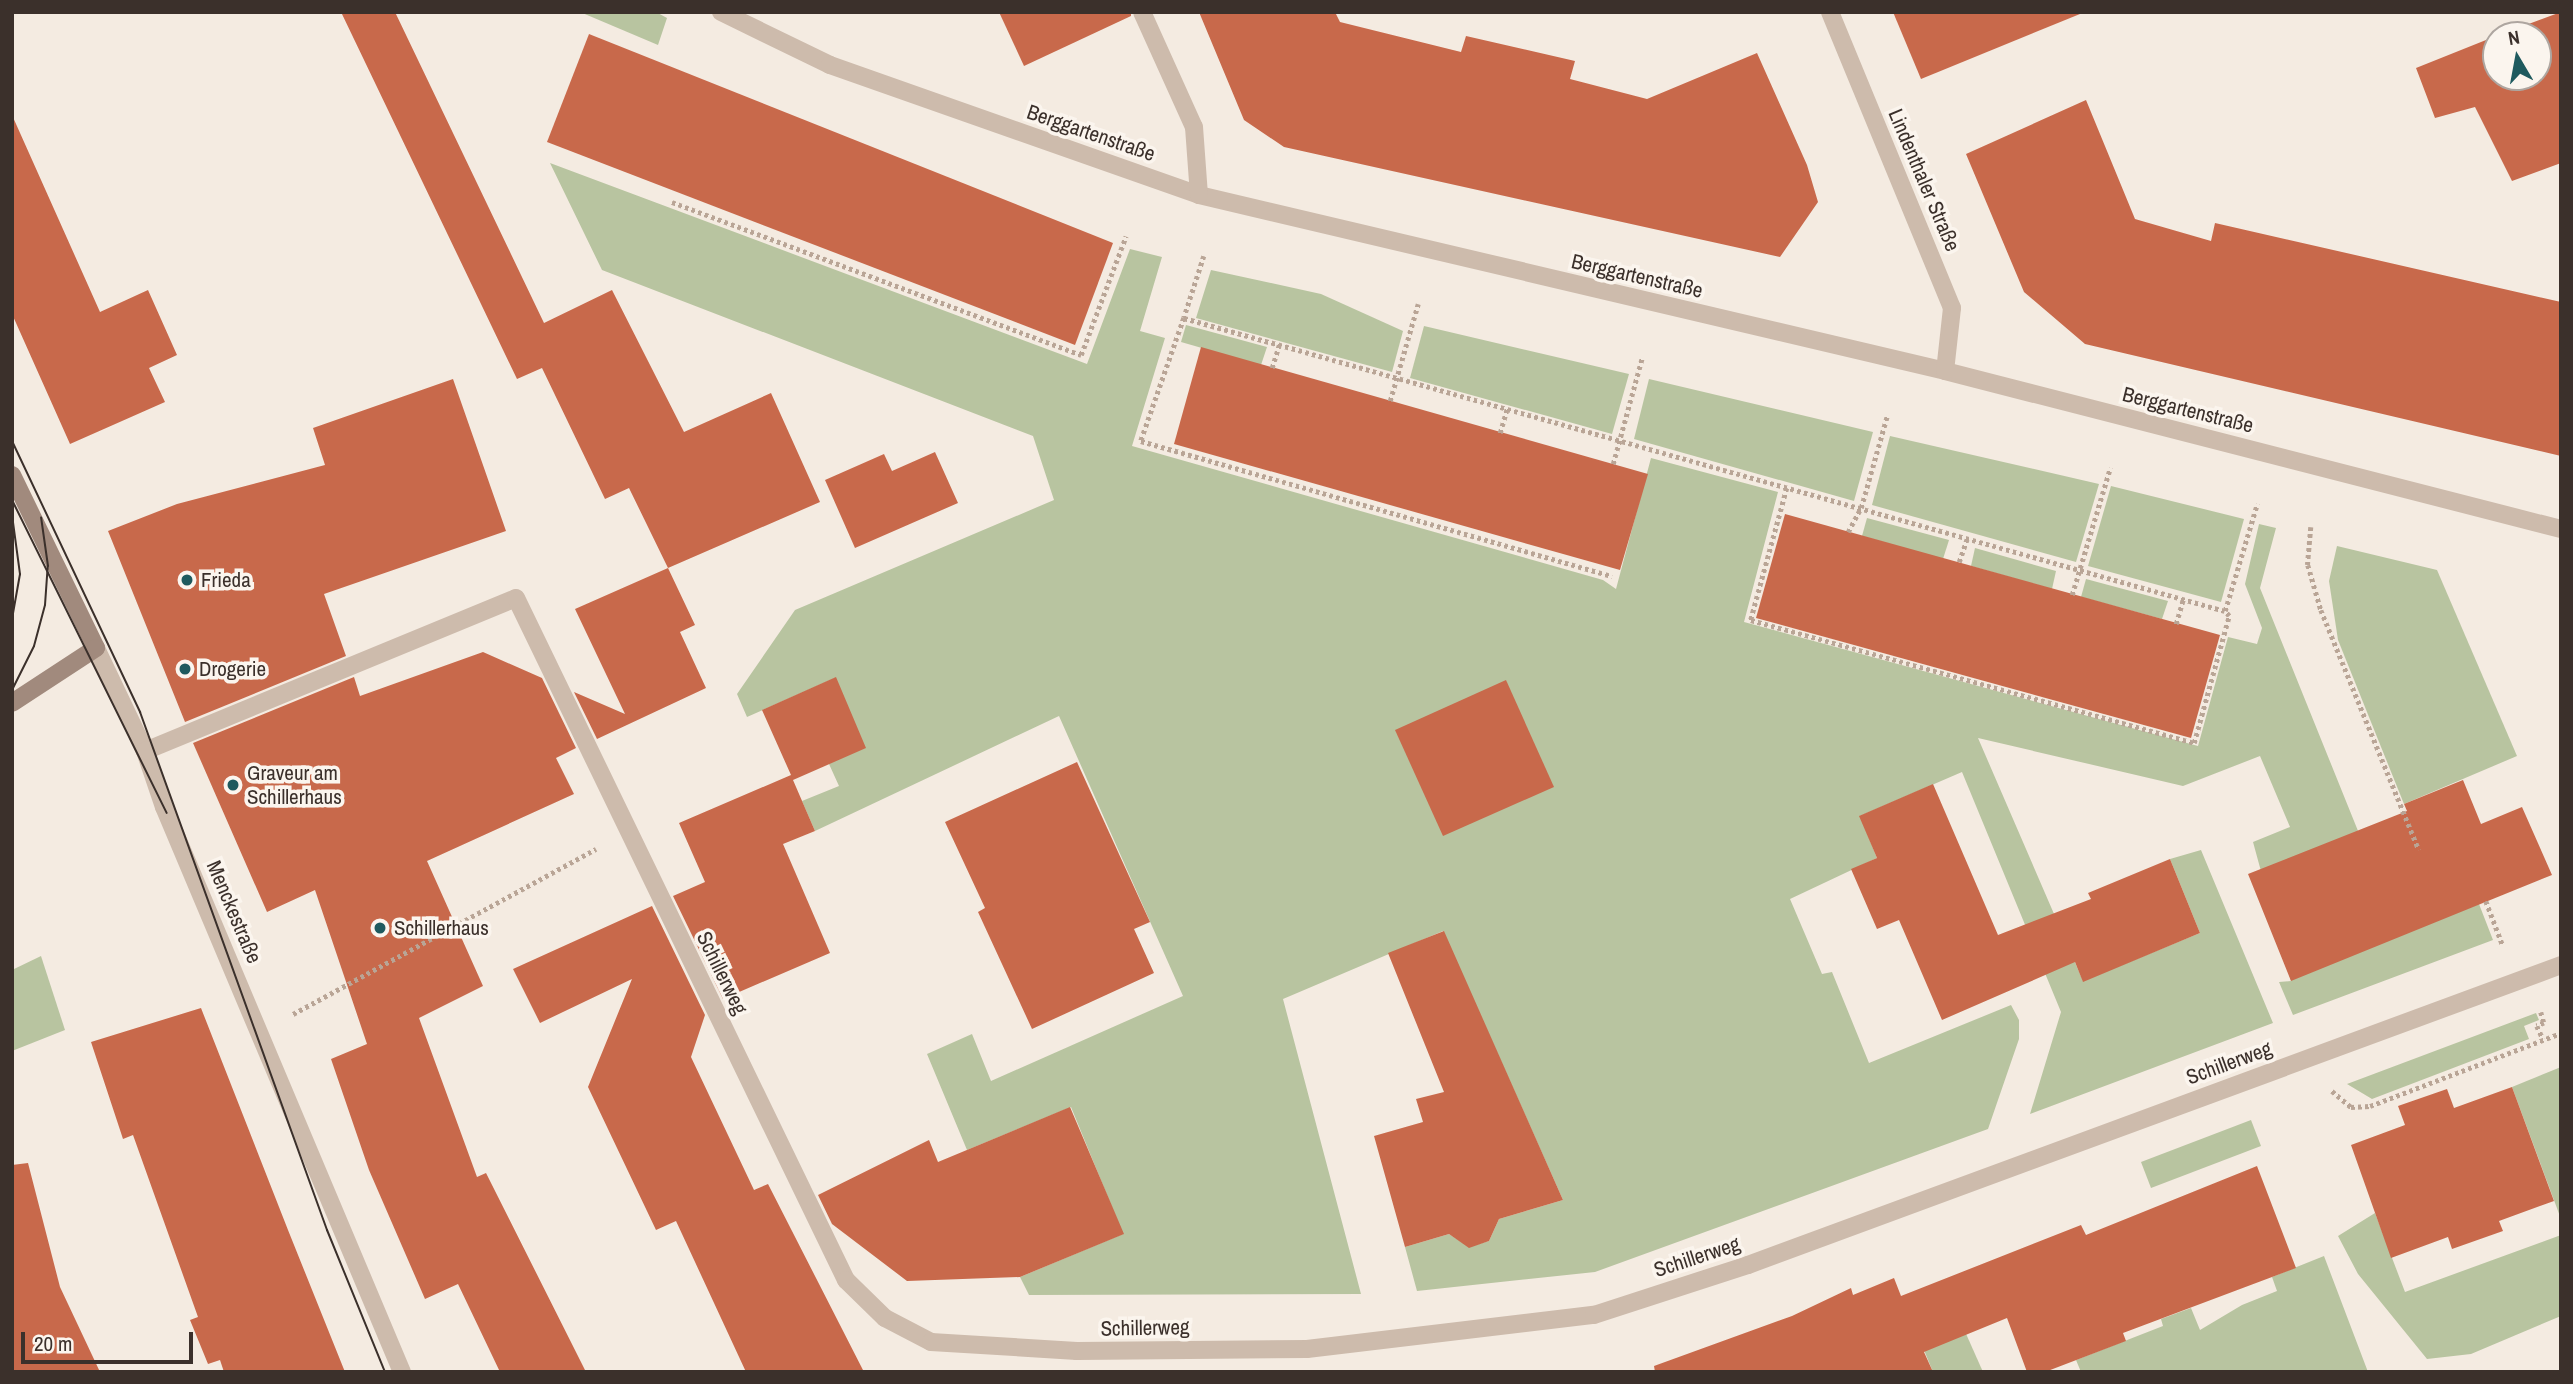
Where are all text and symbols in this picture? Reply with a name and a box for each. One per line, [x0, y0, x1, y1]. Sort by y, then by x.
north arrow [2482, 21, 2552, 91]
text: N [2506, 24, 2521, 51]
street label: Berggartenstraße [1024, 99, 1158, 167]
street label: Lindenthaler Straße [1883, 105, 1965, 255]
street label: Berggartenstraße [1569, 249, 1705, 303]
street label: Berggartenstraße [2120, 382, 2256, 438]
place label: Frieda [201, 567, 251, 593]
marker: Frieda [179, 572, 195, 588]
place label: Drogerie [199, 656, 266, 682]
marker: Drogerie [177, 661, 193, 677]
place label: Graveur am Schillerhaus [247, 760, 342, 810]
marker: Graveur am Schillerhaus [225, 777, 241, 793]
street label: Menckestraße [201, 857, 267, 967]
place label: Schillerhaus [394, 915, 489, 941]
marker: Schillerhaus [372, 920, 388, 936]
street label: Schillerweg [691, 927, 753, 1019]
street label: Schillerweg [2183, 1036, 2275, 1090]
street label: Schillerweg [1651, 1231, 1743, 1283]
street label: Schillerweg [1100, 1315, 1190, 1341]
scale bar [24, 1318, 196, 1362]
text: 20 m [34, 1329, 72, 1358]

